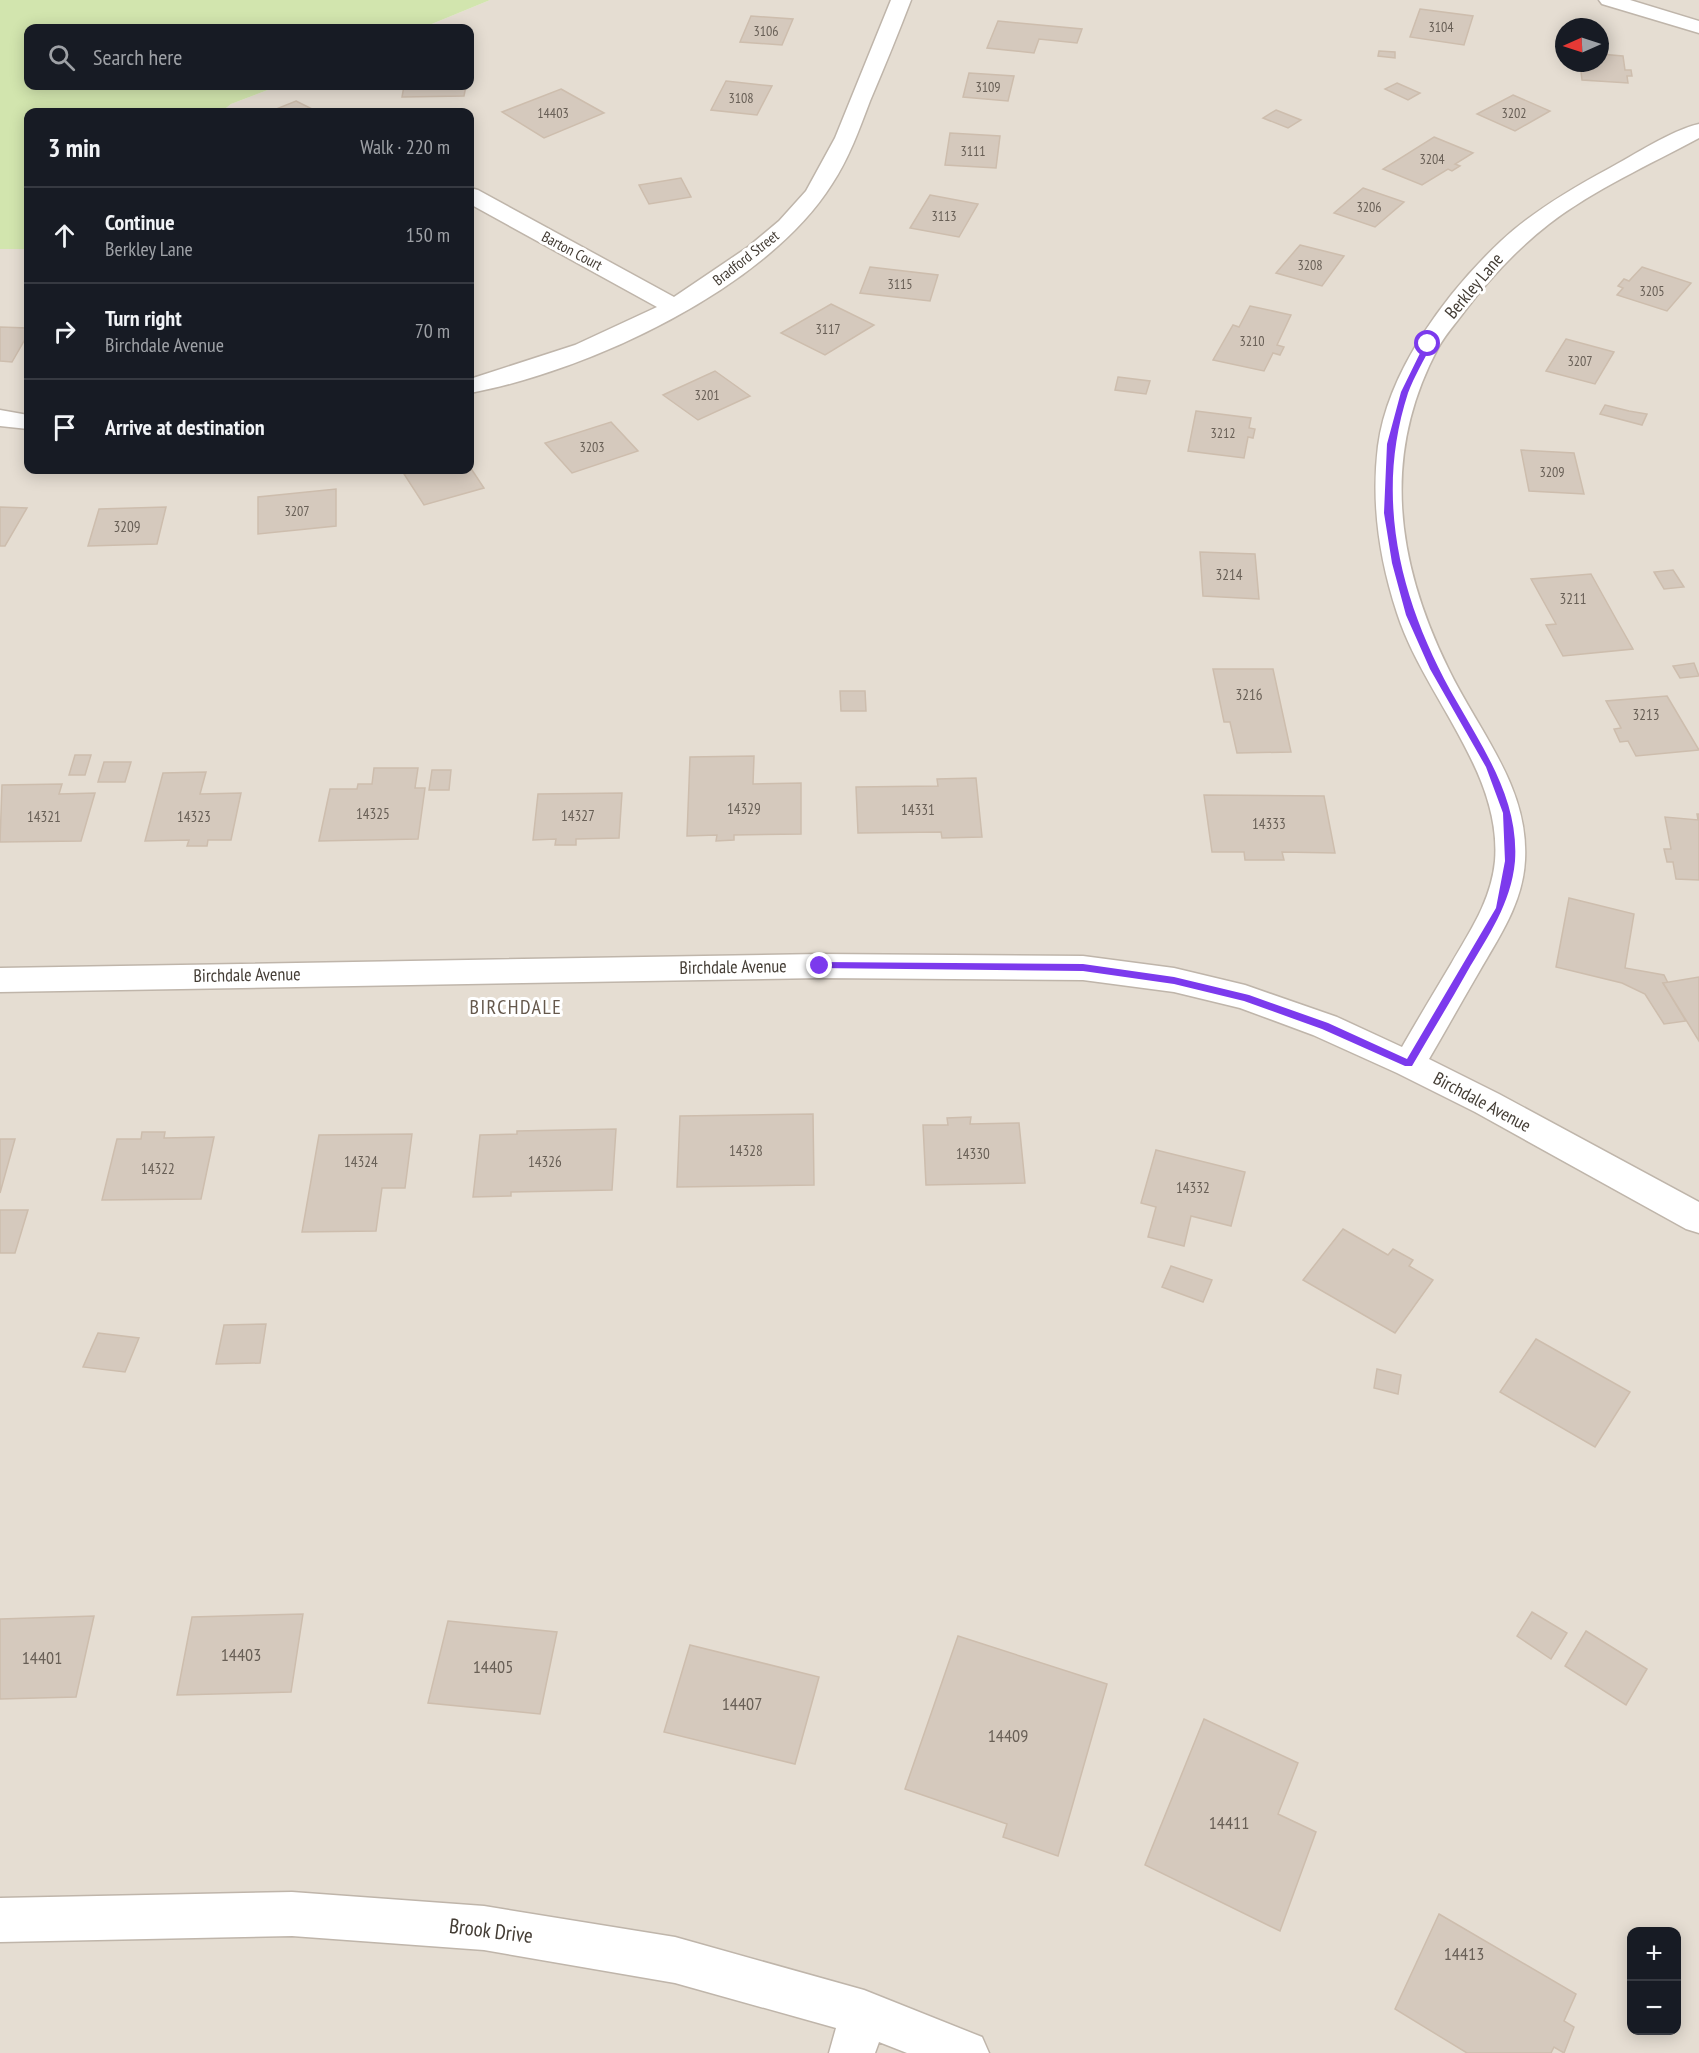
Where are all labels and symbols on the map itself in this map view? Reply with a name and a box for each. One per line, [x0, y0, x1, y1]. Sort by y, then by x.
house number: 3104 [1428, 18, 1454, 36]
north arrow [1555, 18, 1609, 72]
house number: 3106 [753, 22, 779, 40]
house number: 3109 [975, 78, 1001, 96]
house number: 3108 [728, 89, 754, 107]
house number: 14403 [537, 104, 569, 122]
house number: 3202 [1501, 104, 1527, 122]
house number: 3111 [960, 142, 986, 160]
house number: 3204 [1419, 150, 1445, 168]
house number: 3206 [1356, 198, 1382, 216]
house number: 3113 [931, 207, 957, 225]
street label: Bradford Street [709, 226, 783, 289]
street label: Barton Court [539, 227, 606, 274]
street label: Berkley Lane [1439, 248, 1508, 323]
house number: 3208 [1297, 256, 1323, 274]
house number: 3115 [887, 275, 913, 293]
house number: 3205 [1639, 282, 1665, 300]
house number: 3117 [815, 320, 841, 338]
route start [1414, 330, 1440, 356]
house number: 3210 [1239, 332, 1265, 350]
house number: 3207 [1567, 352, 1593, 370]
house number: 3201 [694, 386, 720, 404]
house number: 3212 [1210, 424, 1236, 442]
house number: 3203 [579, 438, 605, 456]
house number: 3209 [1539, 463, 1565, 481]
house number: 3207 [284, 502, 310, 520]
house number: 3209 [113, 517, 141, 536]
house number: 3214 [1215, 565, 1243, 584]
house number: 3211 [1559, 589, 1587, 608]
house number: 3216 [1235, 685, 1263, 704]
house number: 3213 [1632, 705, 1660, 724]
house number: 14329 [727, 799, 761, 818]
house number: 14331 [901, 800, 935, 819]
house number: 14325 [356, 804, 390, 823]
house number: 14327 [561, 806, 595, 825]
house number: 14321 [27, 807, 61, 826]
house number: 14323 [177, 807, 211, 826]
house number: 14333 [1252, 814, 1286, 833]
route end [806, 952, 832, 978]
street label: Birchdale Avenue [679, 954, 787, 979]
street label: Birchdale Avenue [193, 962, 301, 987]
district label: BIRCHDALE [470, 994, 562, 1020]
street label: Birchdale Avenue [1430, 1066, 1535, 1137]
house number: 14328 [729, 1141, 763, 1160]
house number: 14330 [956, 1144, 990, 1163]
house number: 14324 [344, 1152, 378, 1171]
house number: 14326 [528, 1152, 562, 1171]
house number: 14322 [141, 1159, 175, 1178]
house number: 14332 [1176, 1178, 1210, 1197]
house number: 14403 [221, 1643, 261, 1666]
house number: 14401 [22, 1646, 62, 1669]
house number: 14405 [473, 1655, 513, 1678]
house number: 14407 [722, 1692, 762, 1715]
house number: 14409 [988, 1724, 1028, 1747]
house number: 14411 [1209, 1811, 1249, 1834]
street label: Brook Drive [448, 1912, 534, 1949]
house number: 14413 [1444, 1942, 1484, 1965]

